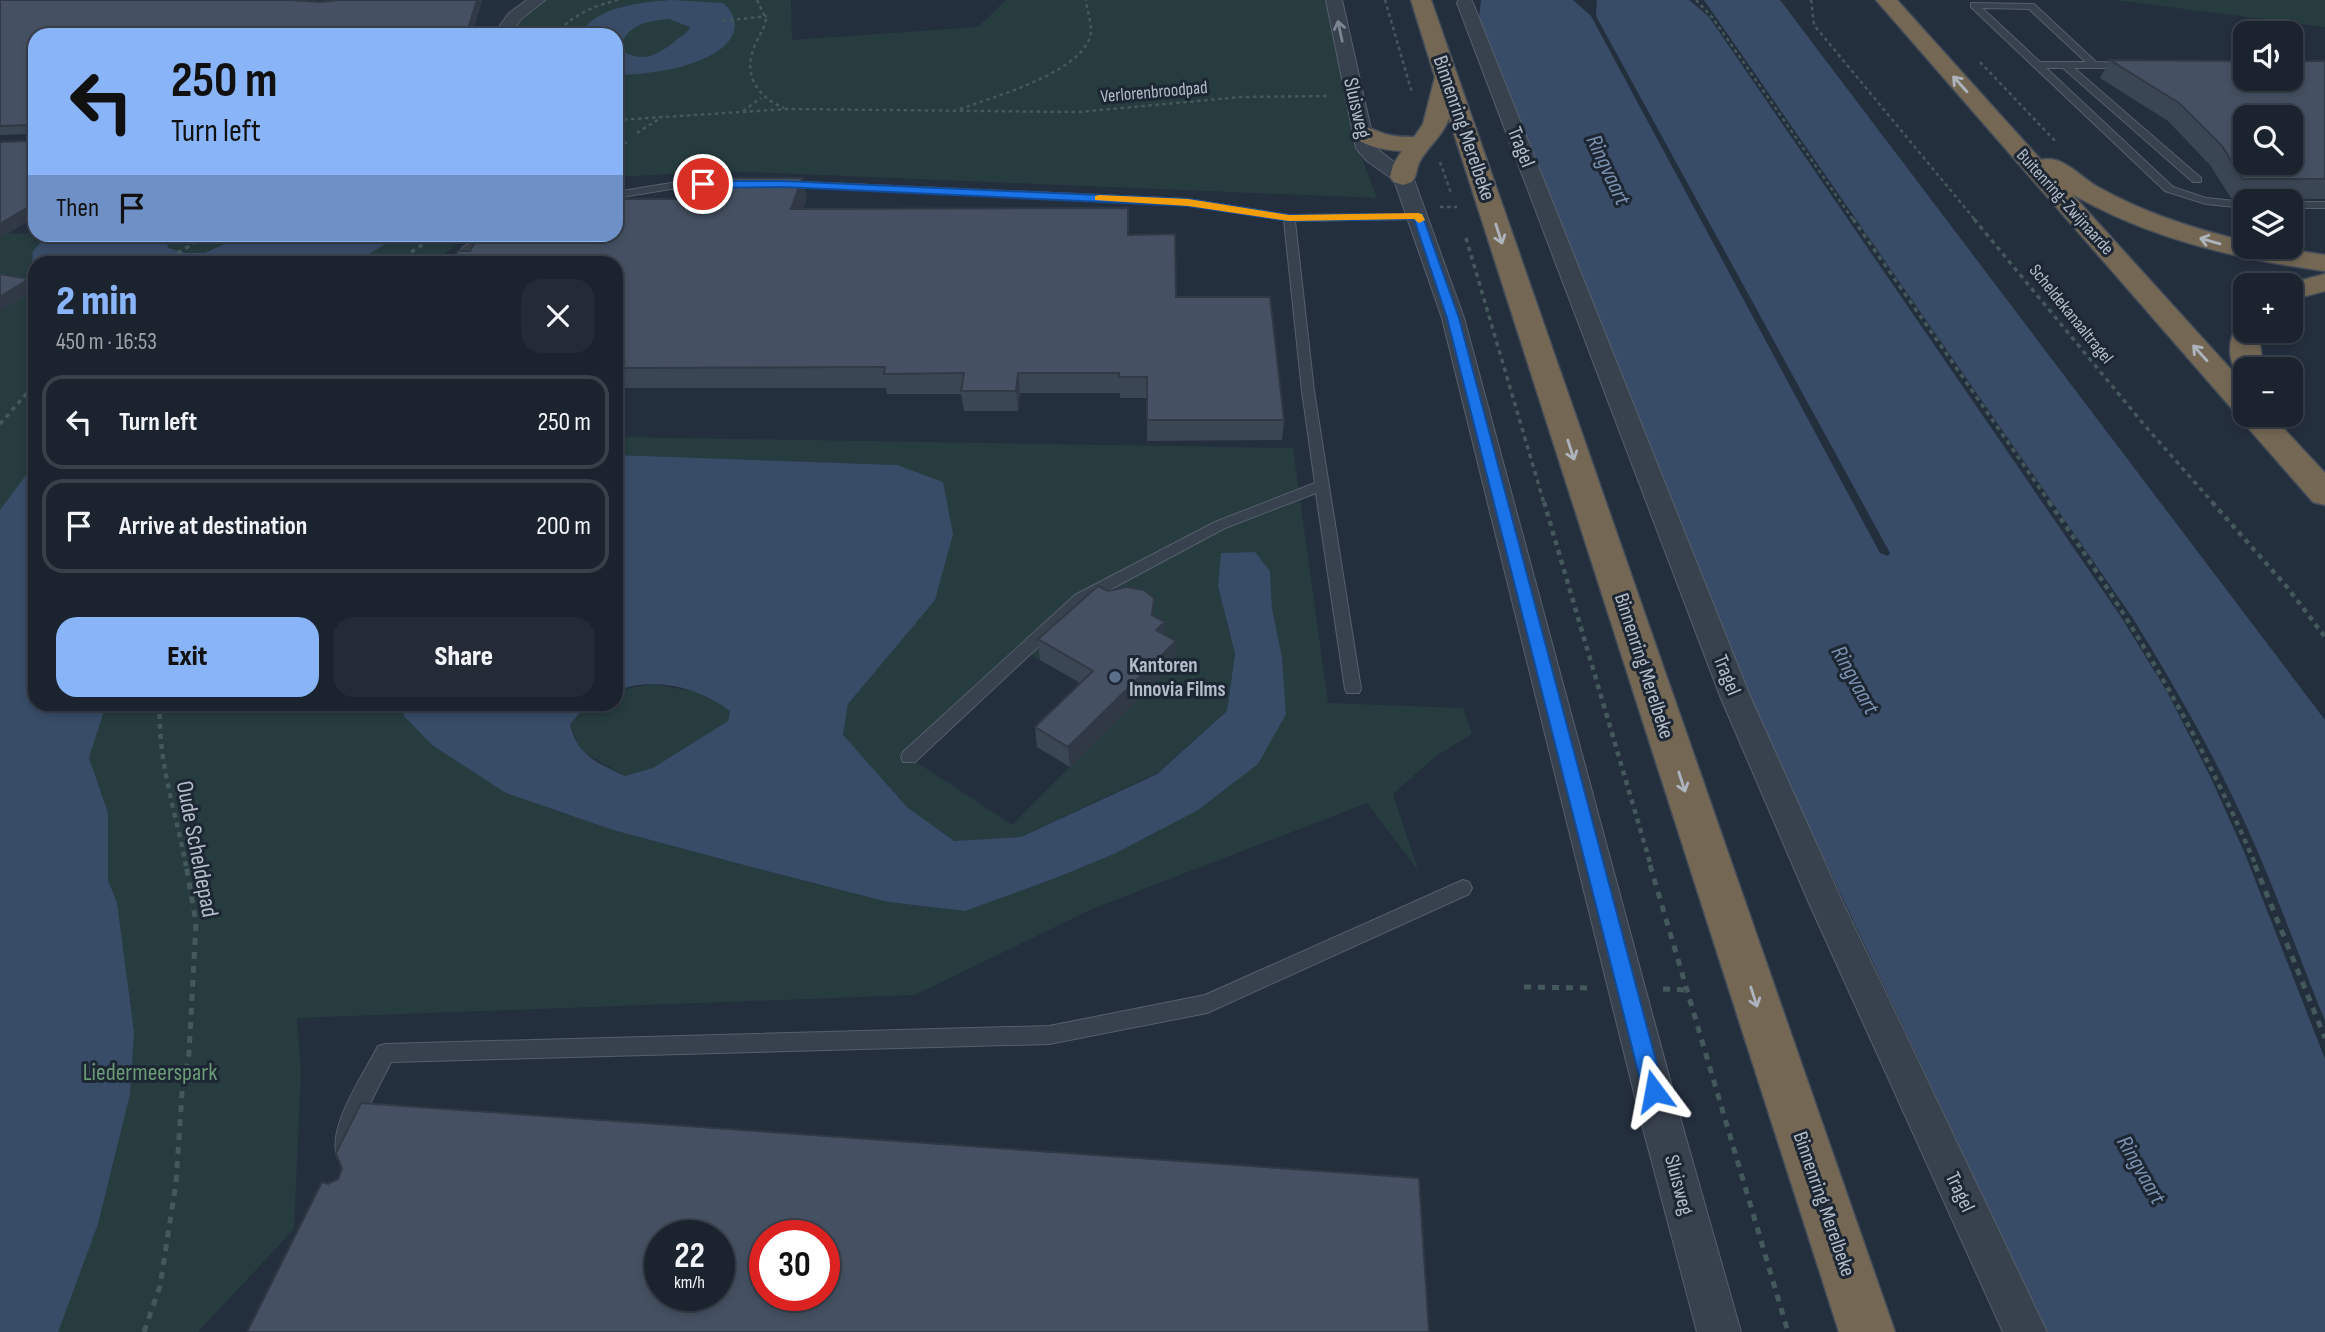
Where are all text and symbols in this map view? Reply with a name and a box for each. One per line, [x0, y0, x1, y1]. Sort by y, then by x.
one-way arrow [1333, 20, 1347, 43]
map controls [2233, 21, 2303, 427]
button: sound [2233, 21, 2303, 91]
text: 250 m [171, 52, 277, 111]
street label: Binnenring Merelbeke [1428, 52, 1500, 204]
icon: left [56, 56, 147, 147]
street label: Sluisweg [1338, 75, 1376, 141]
one-way arrow [1952, 75, 1968, 93]
street label: Verlorenbroodpad [1100, 77, 1208, 107]
button: search [2233, 105, 2303, 175]
text: Turn left [171, 112, 261, 151]
street label: Tragel [1502, 123, 1540, 171]
water label: Ringvaart [1580, 130, 1637, 211]
street label: Buitenring-Zwijnaarde [2012, 145, 2118, 259]
pin [673, 154, 733, 214]
icon: arrive [684, 165, 722, 203]
icon: arrive [113, 189, 151, 227]
button: layers [2233, 189, 2303, 259]
text: Then [56, 193, 99, 224]
one-way arrow [1493, 223, 1506, 245]
one-way arrow [2199, 233, 2221, 246]
street label: Scheldekanaaltragel [2025, 260, 2117, 368]
button: + [2233, 273, 2303, 343]
text: 2 min [56, 276, 137, 327]
button: close [521, 279, 595, 353]
text: 450 m · 16:53 [56, 328, 157, 356]
one-way arrow [2192, 345, 2208, 363]
button: − [2233, 357, 2303, 427]
icon: left [60, 403, 98, 441]
text: Turn left [119, 407, 197, 438]
text: 250 m [537, 407, 591, 438]
one-way arrow [1566, 438, 1578, 460]
icon: arrive [60, 507, 98, 545]
text: Arrive at destination [119, 511, 307, 542]
text: 200 m [536, 511, 591, 542]
street label: Binnenring Merelbeke [1609, 590, 1679, 742]
button: Exit [56, 617, 319, 697]
button: Share [333, 617, 595, 697]
water label: Ringvaart [1825, 641, 1886, 720]
street label: Tragel [1708, 651, 1746, 699]
place label: Kantoren Innovia Films [1129, 653, 1226, 702]
marker: Kantoren Innovia Films [1107, 669, 1123, 685]
one-way arrow [1677, 770, 1689, 792]
street label: Oude Scheldepad [170, 778, 224, 920]
one-way arrow [1749, 986, 1762, 1008]
position arrow [1617, 1054, 1691, 1128]
park label: Liedermeerspark [83, 1058, 217, 1087]
street label: Binnenring Merelbeke [1788, 1128, 1860, 1280]
water label: Ringvaart [2110, 1131, 2172, 1210]
street label: Sluisweg [1659, 1152, 1699, 1218]
street label: Tragel [1940, 1168, 1980, 1216]
speed limit sign: 30 [749, 1220, 840, 1311]
text: 22 [674, 1235, 705, 1278]
text: km/h [674, 1272, 705, 1293]

